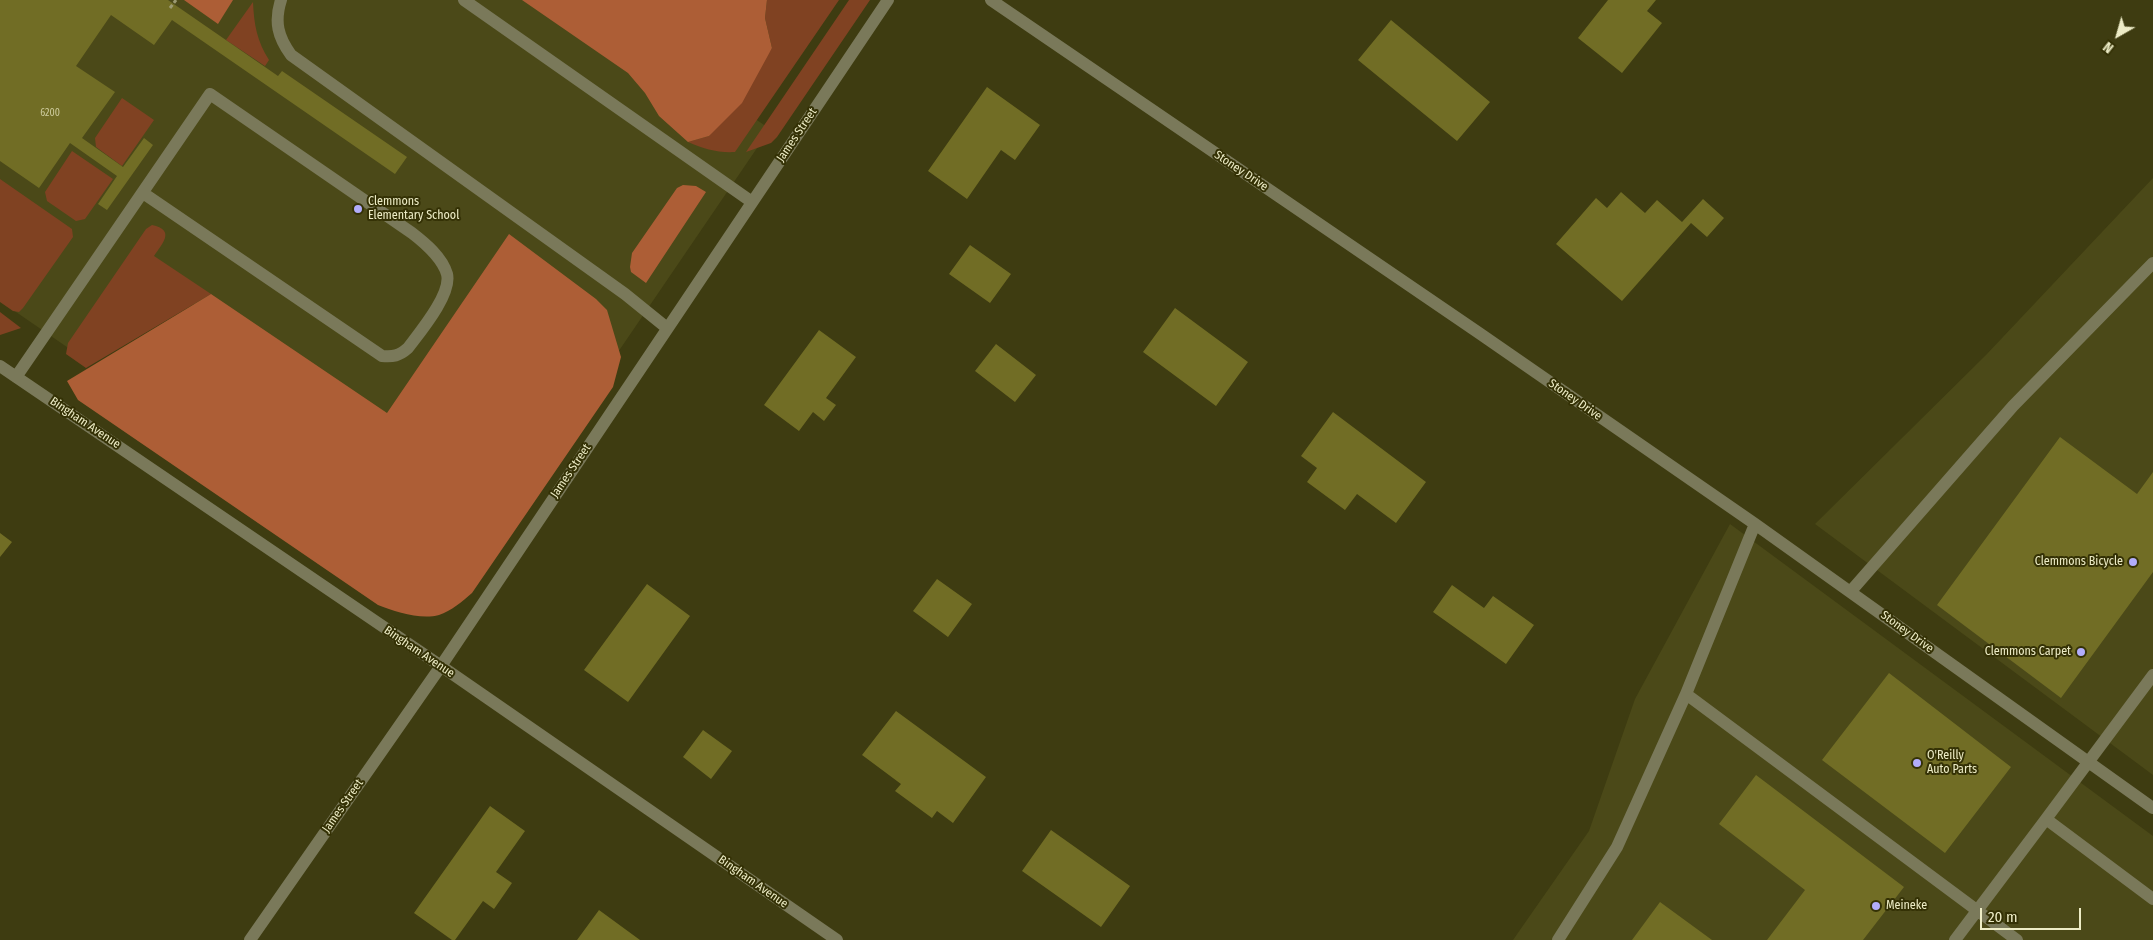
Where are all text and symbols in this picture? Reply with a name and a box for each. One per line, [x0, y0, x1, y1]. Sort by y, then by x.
north arrow [2093, 10, 2143, 60]
text: N [2100, 38, 2117, 56]
street label: James Street [774, 105, 820, 165]
house number: 6200 [40, 107, 60, 119]
street label: Stoney Drive [1211, 148, 1271, 194]
place label: Clemmons Elementary School [368, 195, 459, 223]
marker: Clemmons Elementary School [352, 203, 364, 215]
street label: Stoney Drive [1546, 376, 1604, 424]
street label: Bingham Avenue [47, 394, 123, 452]
street label: James Street [548, 441, 594, 501]
place label: Clemmons Bicycle [2035, 555, 2123, 569]
marker: Clemmons Bicycle [2127, 556, 2139, 568]
street label: Stoney Drive [1878, 608, 1936, 656]
street label: Bingham Avenue [381, 623, 457, 681]
place label: Clemmons Carpet [1985, 645, 2071, 659]
marker: Clemmons Carpet [2075, 646, 2087, 658]
place label: O'Reilly Auto Parts [1927, 749, 1977, 777]
marker: O'Reilly Auto Parts [1911, 757, 1923, 769]
street label: James Street [319, 777, 367, 835]
street label: Bingham Avenue [715, 853, 791, 911]
scale bar [1983, 898, 2084, 930]
place label: Meineke [1886, 899, 1927, 913]
marker: Meineke [1870, 900, 1882, 912]
text: 20 m [1988, 908, 2018, 926]

